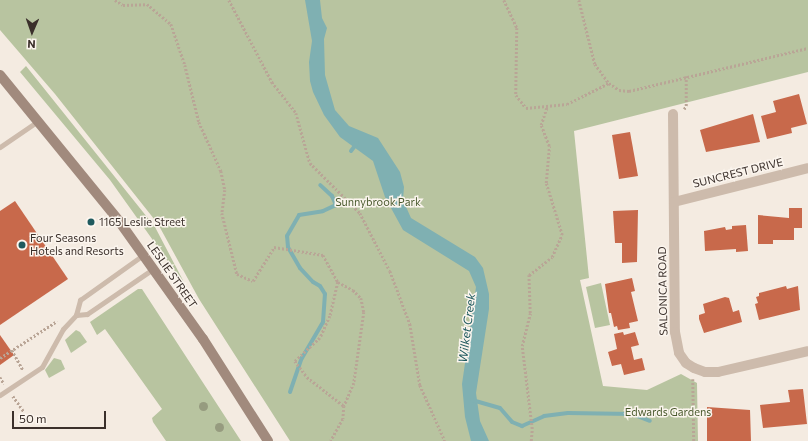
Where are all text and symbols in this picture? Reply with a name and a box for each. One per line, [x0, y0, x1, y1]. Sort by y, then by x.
north arrow [12, 12, 52, 52]
text: N [27, 38, 36, 51]
street label: SUNCREST DRIVE [692, 155, 784, 191]
park label: Sunnybrook Park [335, 195, 421, 209]
place label: 1165 Leslie Street [99, 215, 185, 229]
marker: 1165 Leslie Street [86, 217, 96, 227]
place label: Four Seasons Hotels and Resorts [30, 232, 124, 258]
street label: LESLIE STREET [144, 239, 200, 311]
marker: Four Seasons Hotels and Resorts [17, 240, 27, 250]
street label: SALONICA ROAD [656, 246, 670, 336]
water label: Wilket Creek [456, 292, 478, 364]
scale bar [14, 403, 108, 429]
park label: Edwards Gardens [625, 405, 711, 419]
text: 50 m [19, 411, 47, 425]

